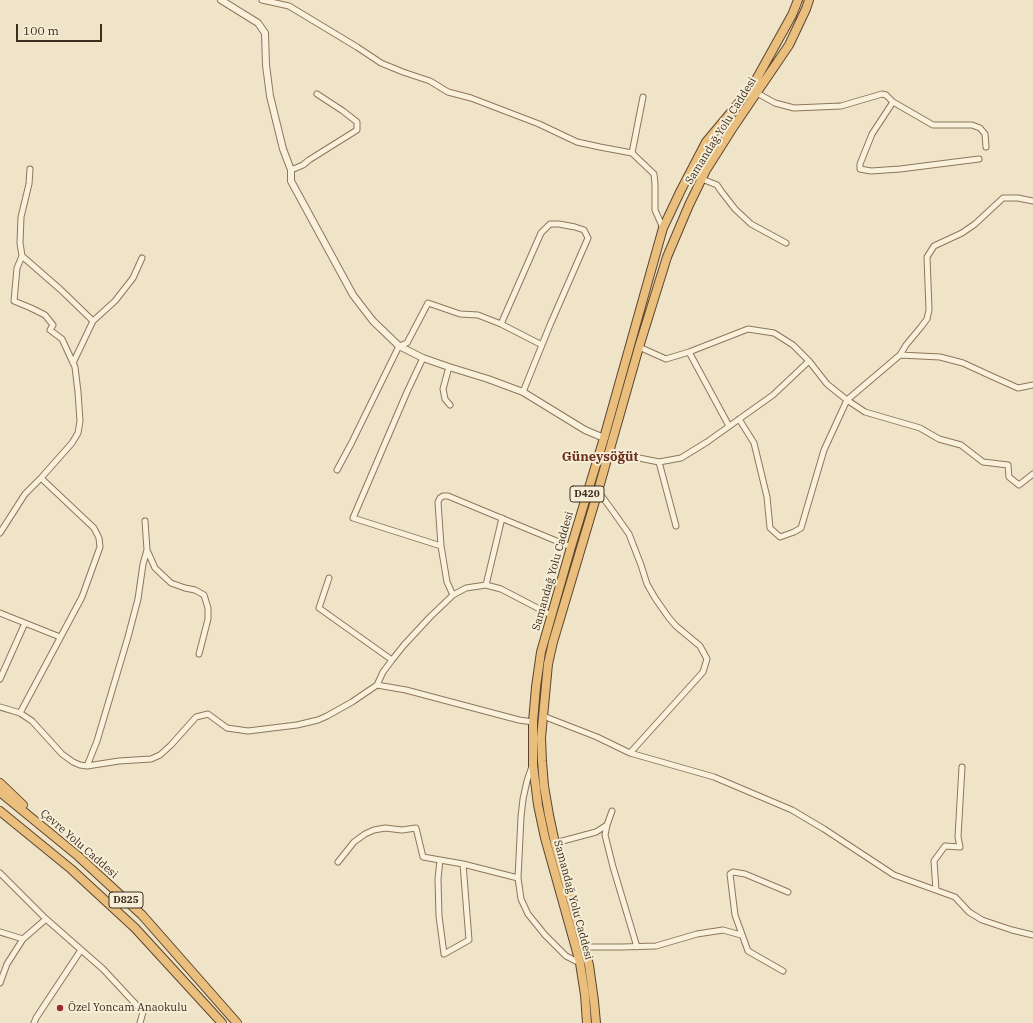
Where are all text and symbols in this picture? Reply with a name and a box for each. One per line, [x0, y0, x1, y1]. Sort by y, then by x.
scale bar [18, 16, 104, 42]
text: 100 m [23, 23, 59, 38]
street label: Samandağ Yolu Caddesi [683, 75, 759, 187]
district label: Güneysöğüt [562, 449, 638, 465]
road number: D420 [570, 486, 604, 502]
street label: Samandağ Yolu Caddesi [530, 510, 576, 632]
street label: Çevre Yolu Caddesi [38, 807, 120, 881]
street label: Samandağ Yolu Caddesi [551, 839, 595, 961]
road number: D825 [109, 892, 143, 908]
place label: Özel Yoncam Anaokulu [68, 1001, 187, 1015]
marker: Özel Yoncam Anaokulu [55, 1003, 65, 1013]

